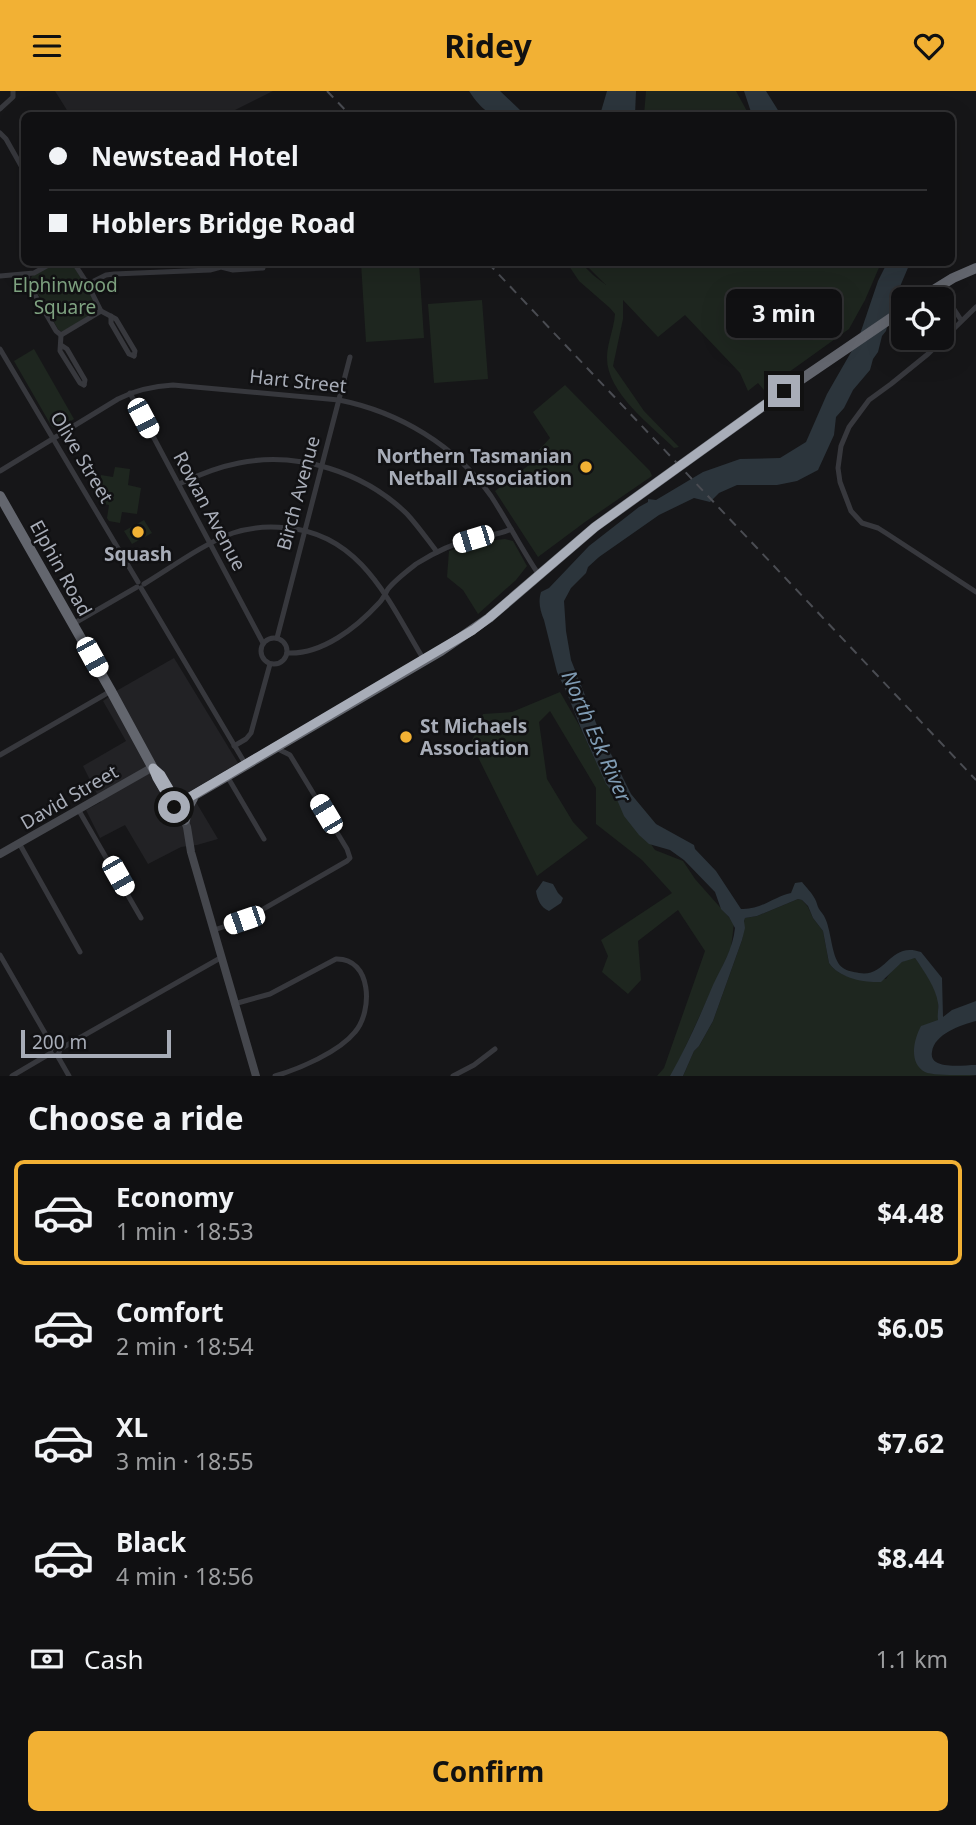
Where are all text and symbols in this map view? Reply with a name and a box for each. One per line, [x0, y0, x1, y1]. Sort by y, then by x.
text: Ridey [444, 24, 532, 67]
icon: menu [28, 27, 66, 65]
icon: heart [910, 27, 948, 65]
text: Newstead Hotel [91, 138, 299, 174]
text: Hoblers Bridge Road [91, 205, 355, 241]
park label: Elphinwood Square [12, 272, 118, 320]
map controls [891, 287, 954, 350]
button: locate [891, 287, 954, 350]
callout: 3 min [726, 289, 842, 338]
text: 3 min [752, 297, 816, 329]
street label: Hart Street [248, 363, 348, 399]
route end [768, 375, 800, 407]
car [124, 395, 163, 441]
street label: Olive Street [44, 406, 120, 508]
street label: Birch Avenue [270, 433, 326, 553]
place label: Northern Tasmanian Netball Association [376, 443, 572, 491]
street label: Rowan Avenue [168, 447, 252, 575]
marker: Northern Tasmanian Netball Association [578, 459, 594, 475]
street label: Elphin Road [24, 515, 98, 621]
car [450, 523, 497, 555]
marker: Squash [130, 524, 146, 540]
place label: Squash [104, 541, 172, 567]
car [73, 634, 112, 680]
water label: North Esk River [555, 666, 639, 808]
place label: St Michaels Association [420, 713, 529, 761]
marker: St Michaels Association [398, 729, 414, 745]
street label: David Street [15, 758, 123, 835]
route start [158, 791, 190, 823]
car [307, 791, 346, 837]
car [99, 853, 138, 899]
car [221, 903, 268, 937]
scale bar [21, 1027, 172, 1059]
text: 200 m [32, 1029, 87, 1055]
text: Choose a ride [28, 1096, 244, 1139]
text: Economy [116, 1179, 234, 1215]
icon: car [32, 1181, 95, 1244]
text: $4.48 [877, 1195, 944, 1231]
text: 1 min · 18:53 [116, 1215, 254, 1247]
text: Comfort [116, 1294, 224, 1330]
icon: car [32, 1296, 95, 1359]
text: $6.05 [877, 1310, 944, 1346]
text: 2 min · 18:54 [116, 1330, 254, 1362]
text: XL [116, 1409, 148, 1445]
icon: car [32, 1411, 95, 1474]
text: $7.62 [877, 1425, 944, 1461]
text: 3 min · 18:55 [116, 1445, 254, 1477]
text: Black [116, 1524, 186, 1560]
icon: car [32, 1526, 95, 1589]
text: $8.44 [877, 1540, 944, 1576]
text: 4 min · 18:56 [116, 1560, 254, 1592]
icon: cash [28, 1640, 66, 1678]
text: Cash [84, 1641, 144, 1677]
text: 1.1 km [876, 1643, 948, 1675]
button: Confirm [28, 1731, 948, 1811]

